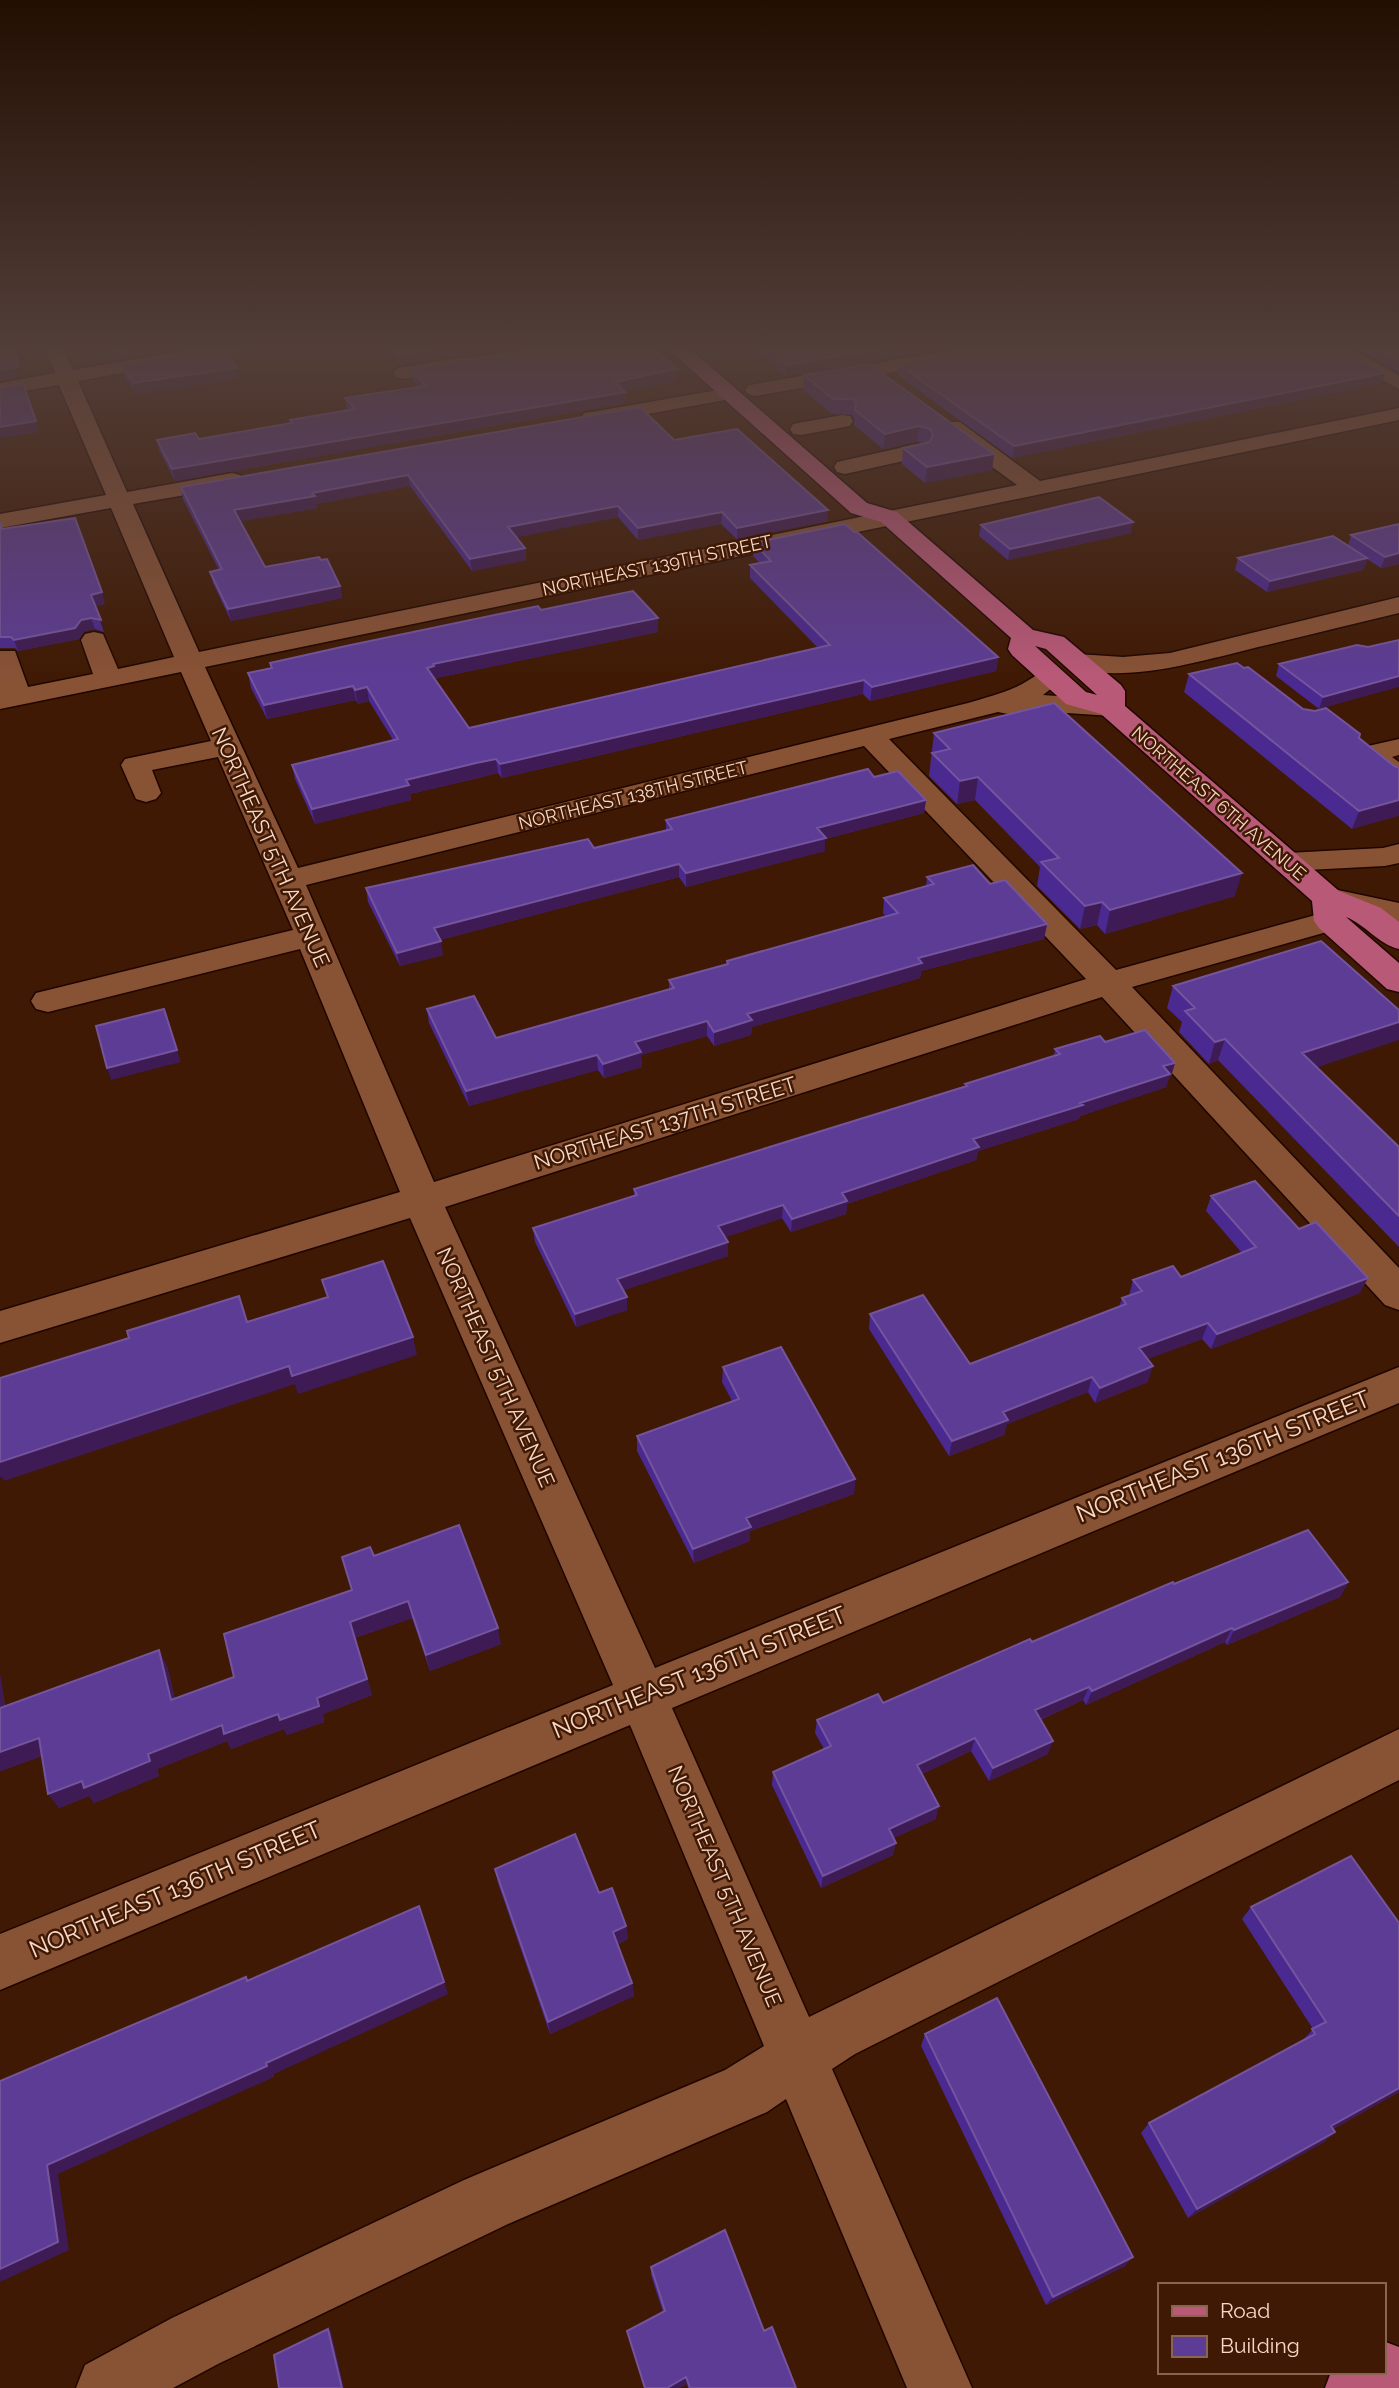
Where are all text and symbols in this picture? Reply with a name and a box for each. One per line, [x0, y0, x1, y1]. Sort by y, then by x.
street label: NORTHEAST 139TH STREET [540, 530, 774, 600]
street label: NORTHEAST 6TH AVENUE [1128, 722, 1310, 884]
street label: NORTHEAST 5TH AVENUE [207, 723, 335, 971]
street label: NORTHEAST 138TH STREET [516, 756, 750, 834]
street label: NORTHEAST 137TH STREET [531, 1071, 799, 1175]
street label: NORTHEAST 5TH AVENUE [432, 1243, 560, 1491]
street label: NORTHEAST 136TH STREET [1072, 1384, 1374, 1528]
street label: NORTHEAST 136TH STREET [548, 1600, 850, 1744]
street label: NORTHEAST 5TH AVENUE [663, 1762, 787, 2010]
street label: NORTHEAST 136TH STREET [25, 1814, 326, 1964]
legend [1158, 2283, 1385, 2374]
text: Road [1220, 2298, 1270, 2323]
text: Building [1220, 2333, 1300, 2358]

